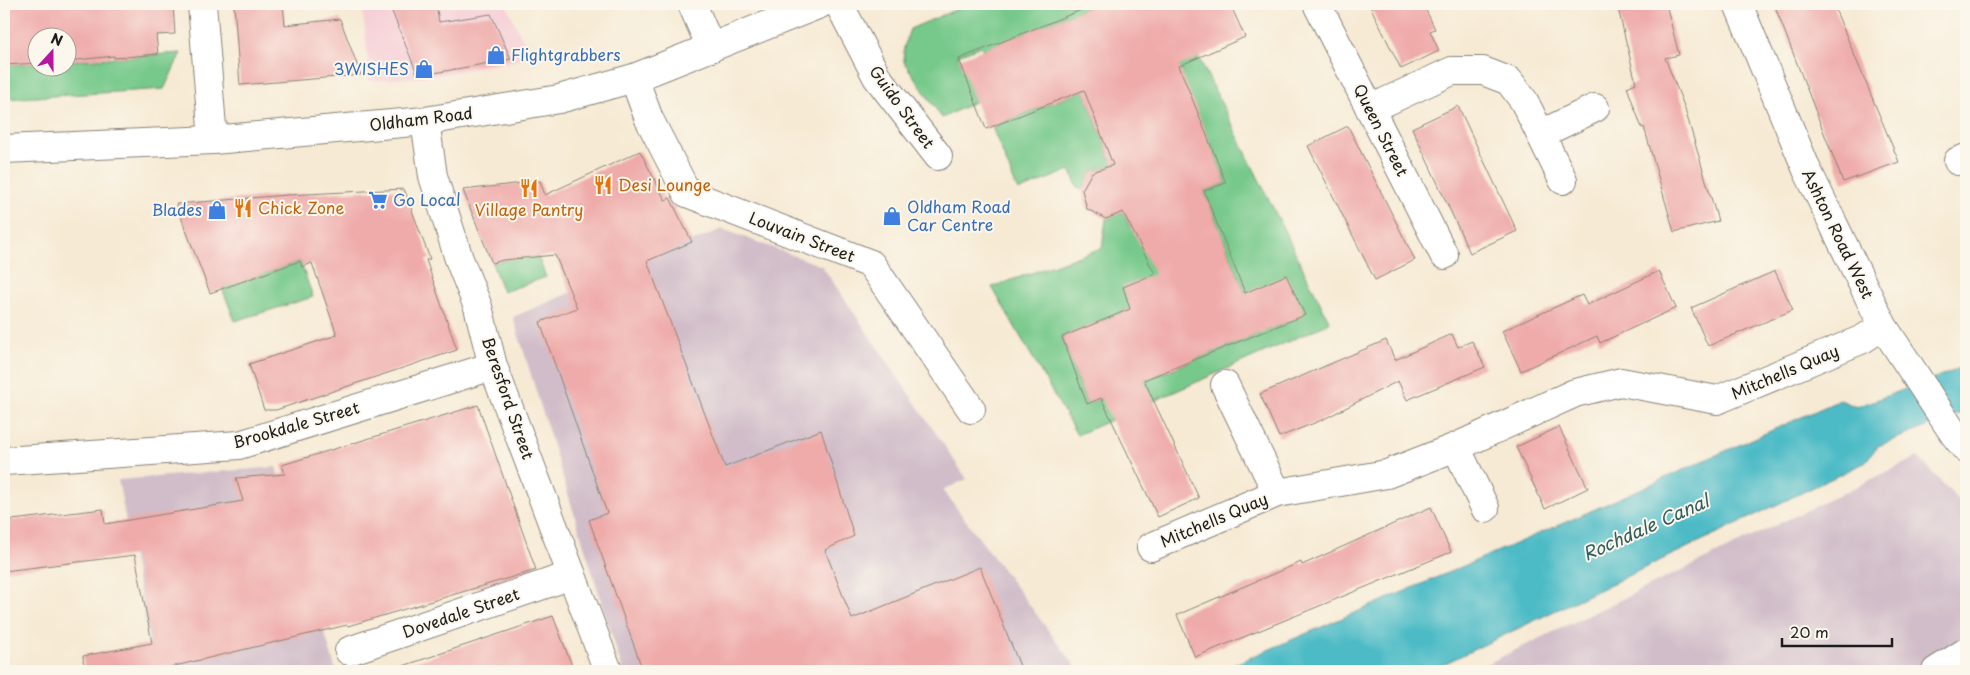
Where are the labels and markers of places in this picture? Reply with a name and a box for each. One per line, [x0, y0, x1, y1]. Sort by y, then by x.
place label: Flightgrabbers [511, 42, 621, 66]
shop icon: Flightgrabbers [485, 44, 507, 66]
place label: 3WISHES [334, 56, 409, 80]
shop icon: 3WISHES [413, 58, 435, 80]
place label: Desi Lounge [618, 172, 711, 196]
restaurant icon: Desi Lounge [592, 174, 614, 196]
restaurant icon: Village Pantry [518, 177, 540, 199]
place label: Go Local [393, 187, 461, 211]
supermarket icon: Go Local [367, 189, 389, 211]
place label: Oldham Road Car Centre [907, 194, 1011, 236]
place label: Chick Zone [258, 195, 344, 219]
place label: Blades [152, 197, 202, 221]
restaurant icon: Chick Zone [232, 197, 254, 219]
place label: Village Pantry [475, 197, 583, 221]
shop icon: Blades [206, 199, 228, 221]
shop icon: Oldham Road Car Centre [881, 205, 903, 227]

